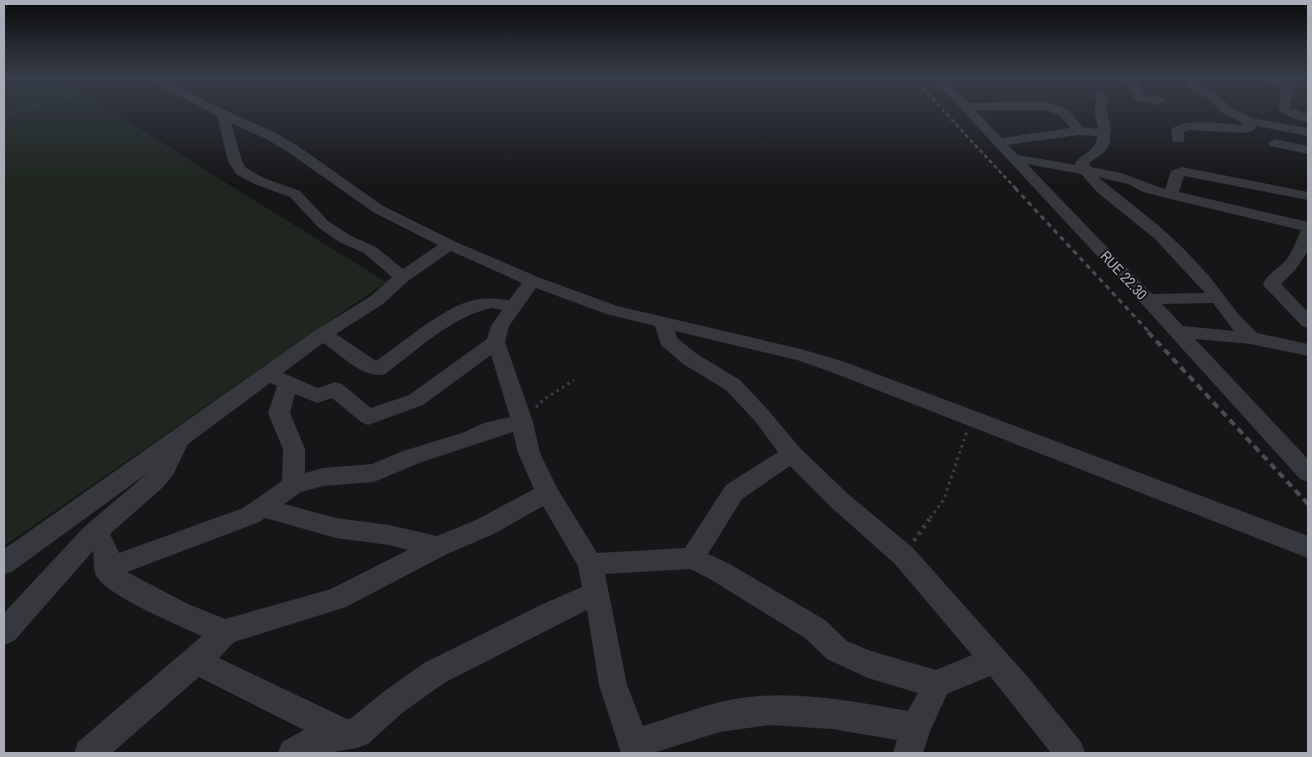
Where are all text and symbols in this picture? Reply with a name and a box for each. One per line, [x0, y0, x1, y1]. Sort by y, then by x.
street label: RUE 22.30 [1096, 246, 1152, 304]

